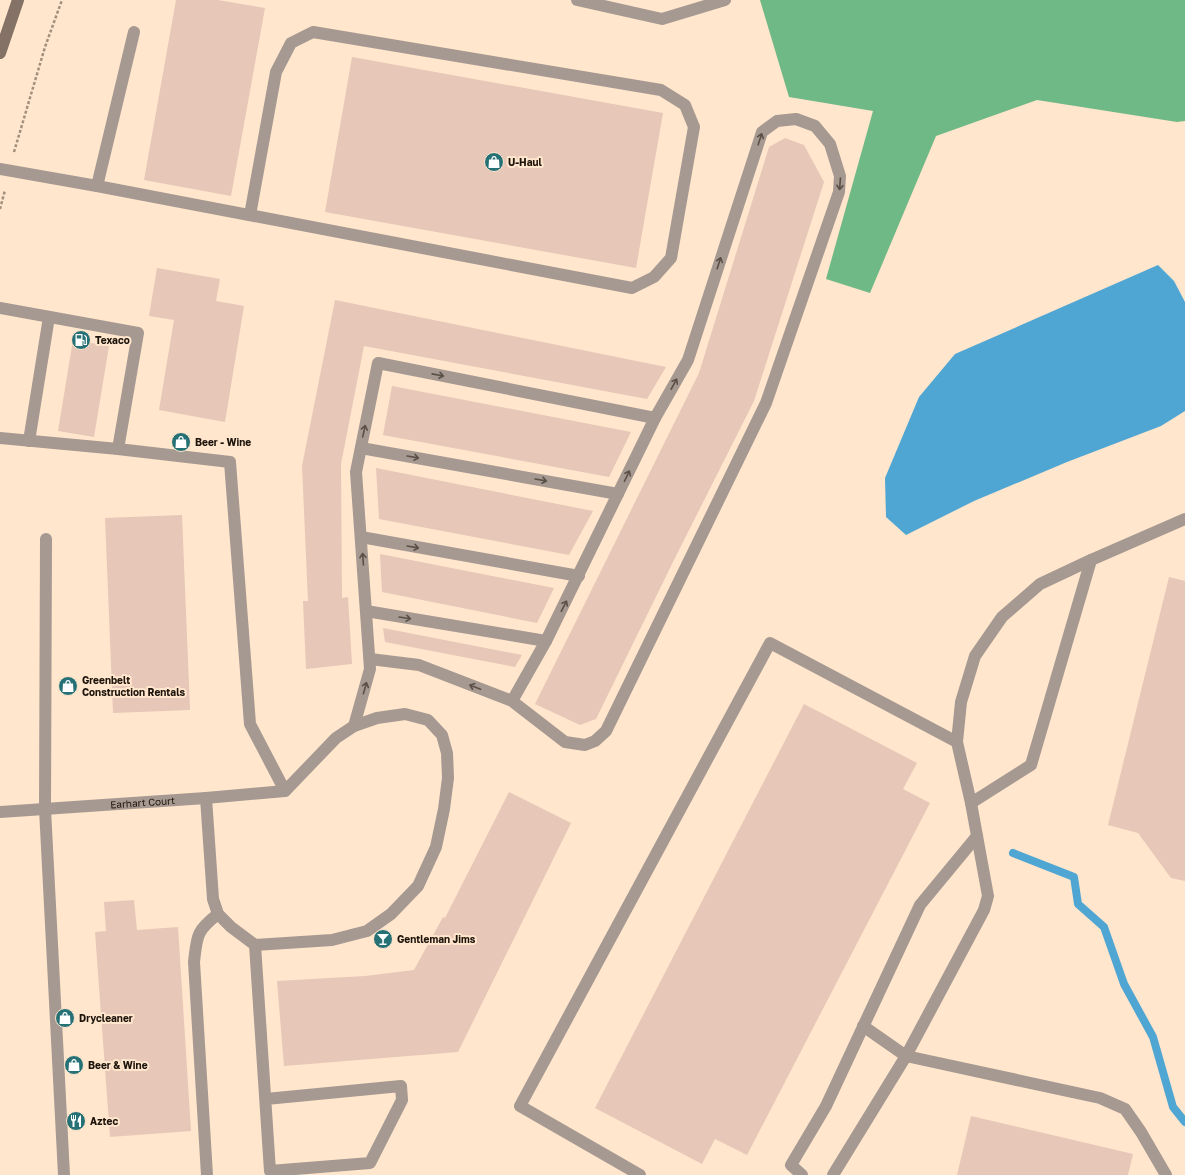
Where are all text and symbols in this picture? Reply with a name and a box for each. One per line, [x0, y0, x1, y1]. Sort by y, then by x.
one-way arrow [757, 133, 764, 146]
shop icon: U-Haul [483, 151, 505, 173]
place label: U-Haul [508, 156, 542, 168]
one-way arrow [836, 177, 843, 190]
one-way arrow [716, 257, 724, 269]
fuel station icon: Texaco [70, 329, 92, 351]
place label: Texaco [95, 334, 130, 346]
one-way arrow [431, 371, 444, 379]
one-way arrow [671, 378, 678, 390]
one-way arrow [361, 424, 369, 437]
shop icon: Beer - Wine [170, 431, 192, 453]
place label: Beer - Wine [195, 436, 251, 448]
one-way arrow [406, 453, 419, 461]
one-way arrow [624, 471, 631, 483]
one-way arrow [534, 476, 547, 484]
one-way arrow [406, 543, 419, 551]
one-way arrow [359, 553, 366, 566]
one-way arrow [561, 600, 568, 612]
one-way arrow [398, 614, 411, 622]
place label: Greenbelt Construction Rentals [82, 674, 185, 698]
shop icon: Greenbelt Construction Rentals [57, 675, 79, 697]
one-way arrow [362, 682, 369, 695]
one-way arrow [470, 682, 482, 690]
street label: Earhart Court [110, 794, 175, 810]
bar icon: Gentleman Jims [372, 928, 394, 950]
place label: Gentleman Jims [397, 933, 476, 945]
shop icon: Drycleaner [54, 1007, 76, 1029]
place label: Drycleaner [79, 1012, 133, 1024]
shop icon: Beer & Wine [63, 1054, 85, 1076]
place label: Beer & Wine [88, 1059, 148, 1071]
restaurant icon: Aztec [65, 1110, 87, 1132]
place label: Aztec [90, 1115, 118, 1127]

